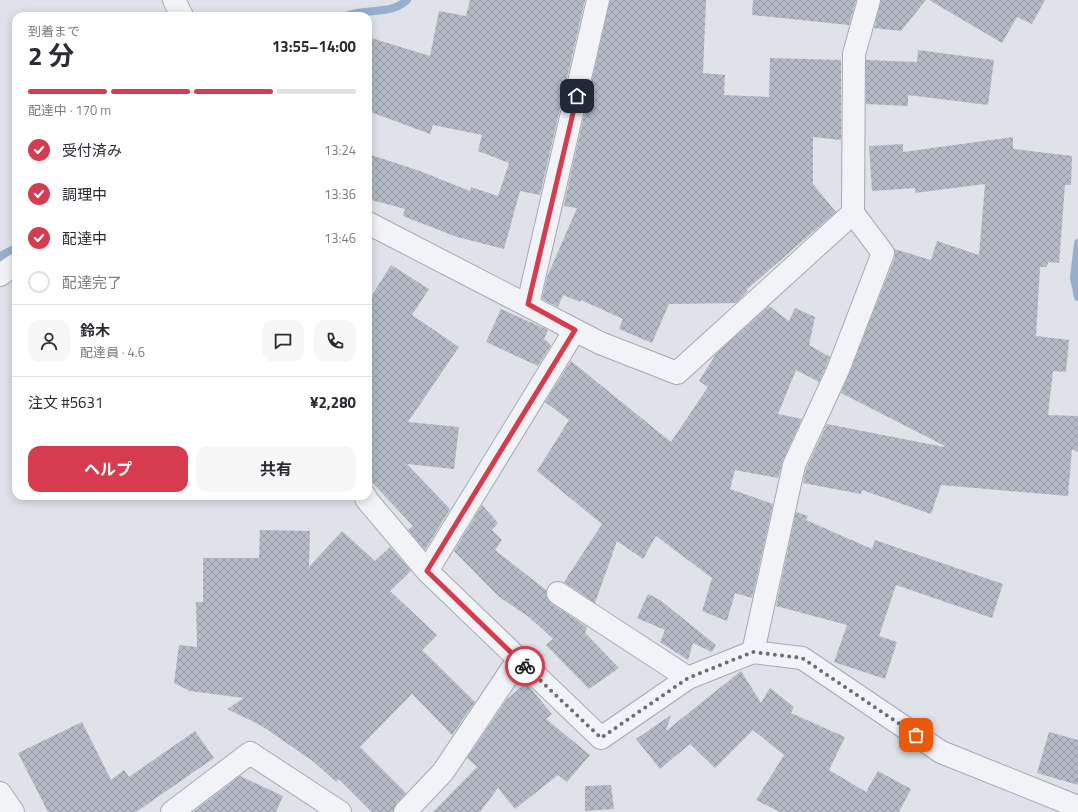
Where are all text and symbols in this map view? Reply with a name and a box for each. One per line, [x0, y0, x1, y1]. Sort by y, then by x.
text: 到着まで [28, 21, 80, 41]
text: 13:55–14:00 [272, 35, 356, 58]
text: 2 分 [28, 36, 74, 75]
pin [560, 79, 594, 113]
icon: home [566, 85, 588, 107]
text: 配達中 · 170 m [28, 100, 111, 120]
icon: check [28, 139, 50, 161]
text: 受付済み [62, 139, 122, 162]
text: 13:24 [324, 140, 356, 160]
icon: check [28, 183, 50, 205]
text: 調理中 [62, 183, 107, 206]
text: 13:36 [324, 184, 356, 204]
icon: check [28, 227, 50, 249]
text: 配達中 [62, 227, 107, 250]
text: 13:46 [324, 228, 356, 248]
text: 配達完了 [62, 271, 122, 294]
text: 鈴木 [80, 319, 110, 342]
button: person [28, 320, 70, 362]
button: chat [262, 320, 304, 362]
button: phone [314, 320, 356, 362]
text: 配達員 · 4.6 [80, 342, 145, 362]
text: 注文 #5631 [28, 391, 103, 414]
text: ¥2,280 [310, 391, 356, 414]
button: ヘルプ [28, 446, 188, 492]
button: 共有 [196, 446, 356, 492]
courier [505, 646, 545, 686]
icon: bike [514, 655, 536, 677]
pin [899, 718, 933, 752]
icon: bag [905, 724, 927, 746]

